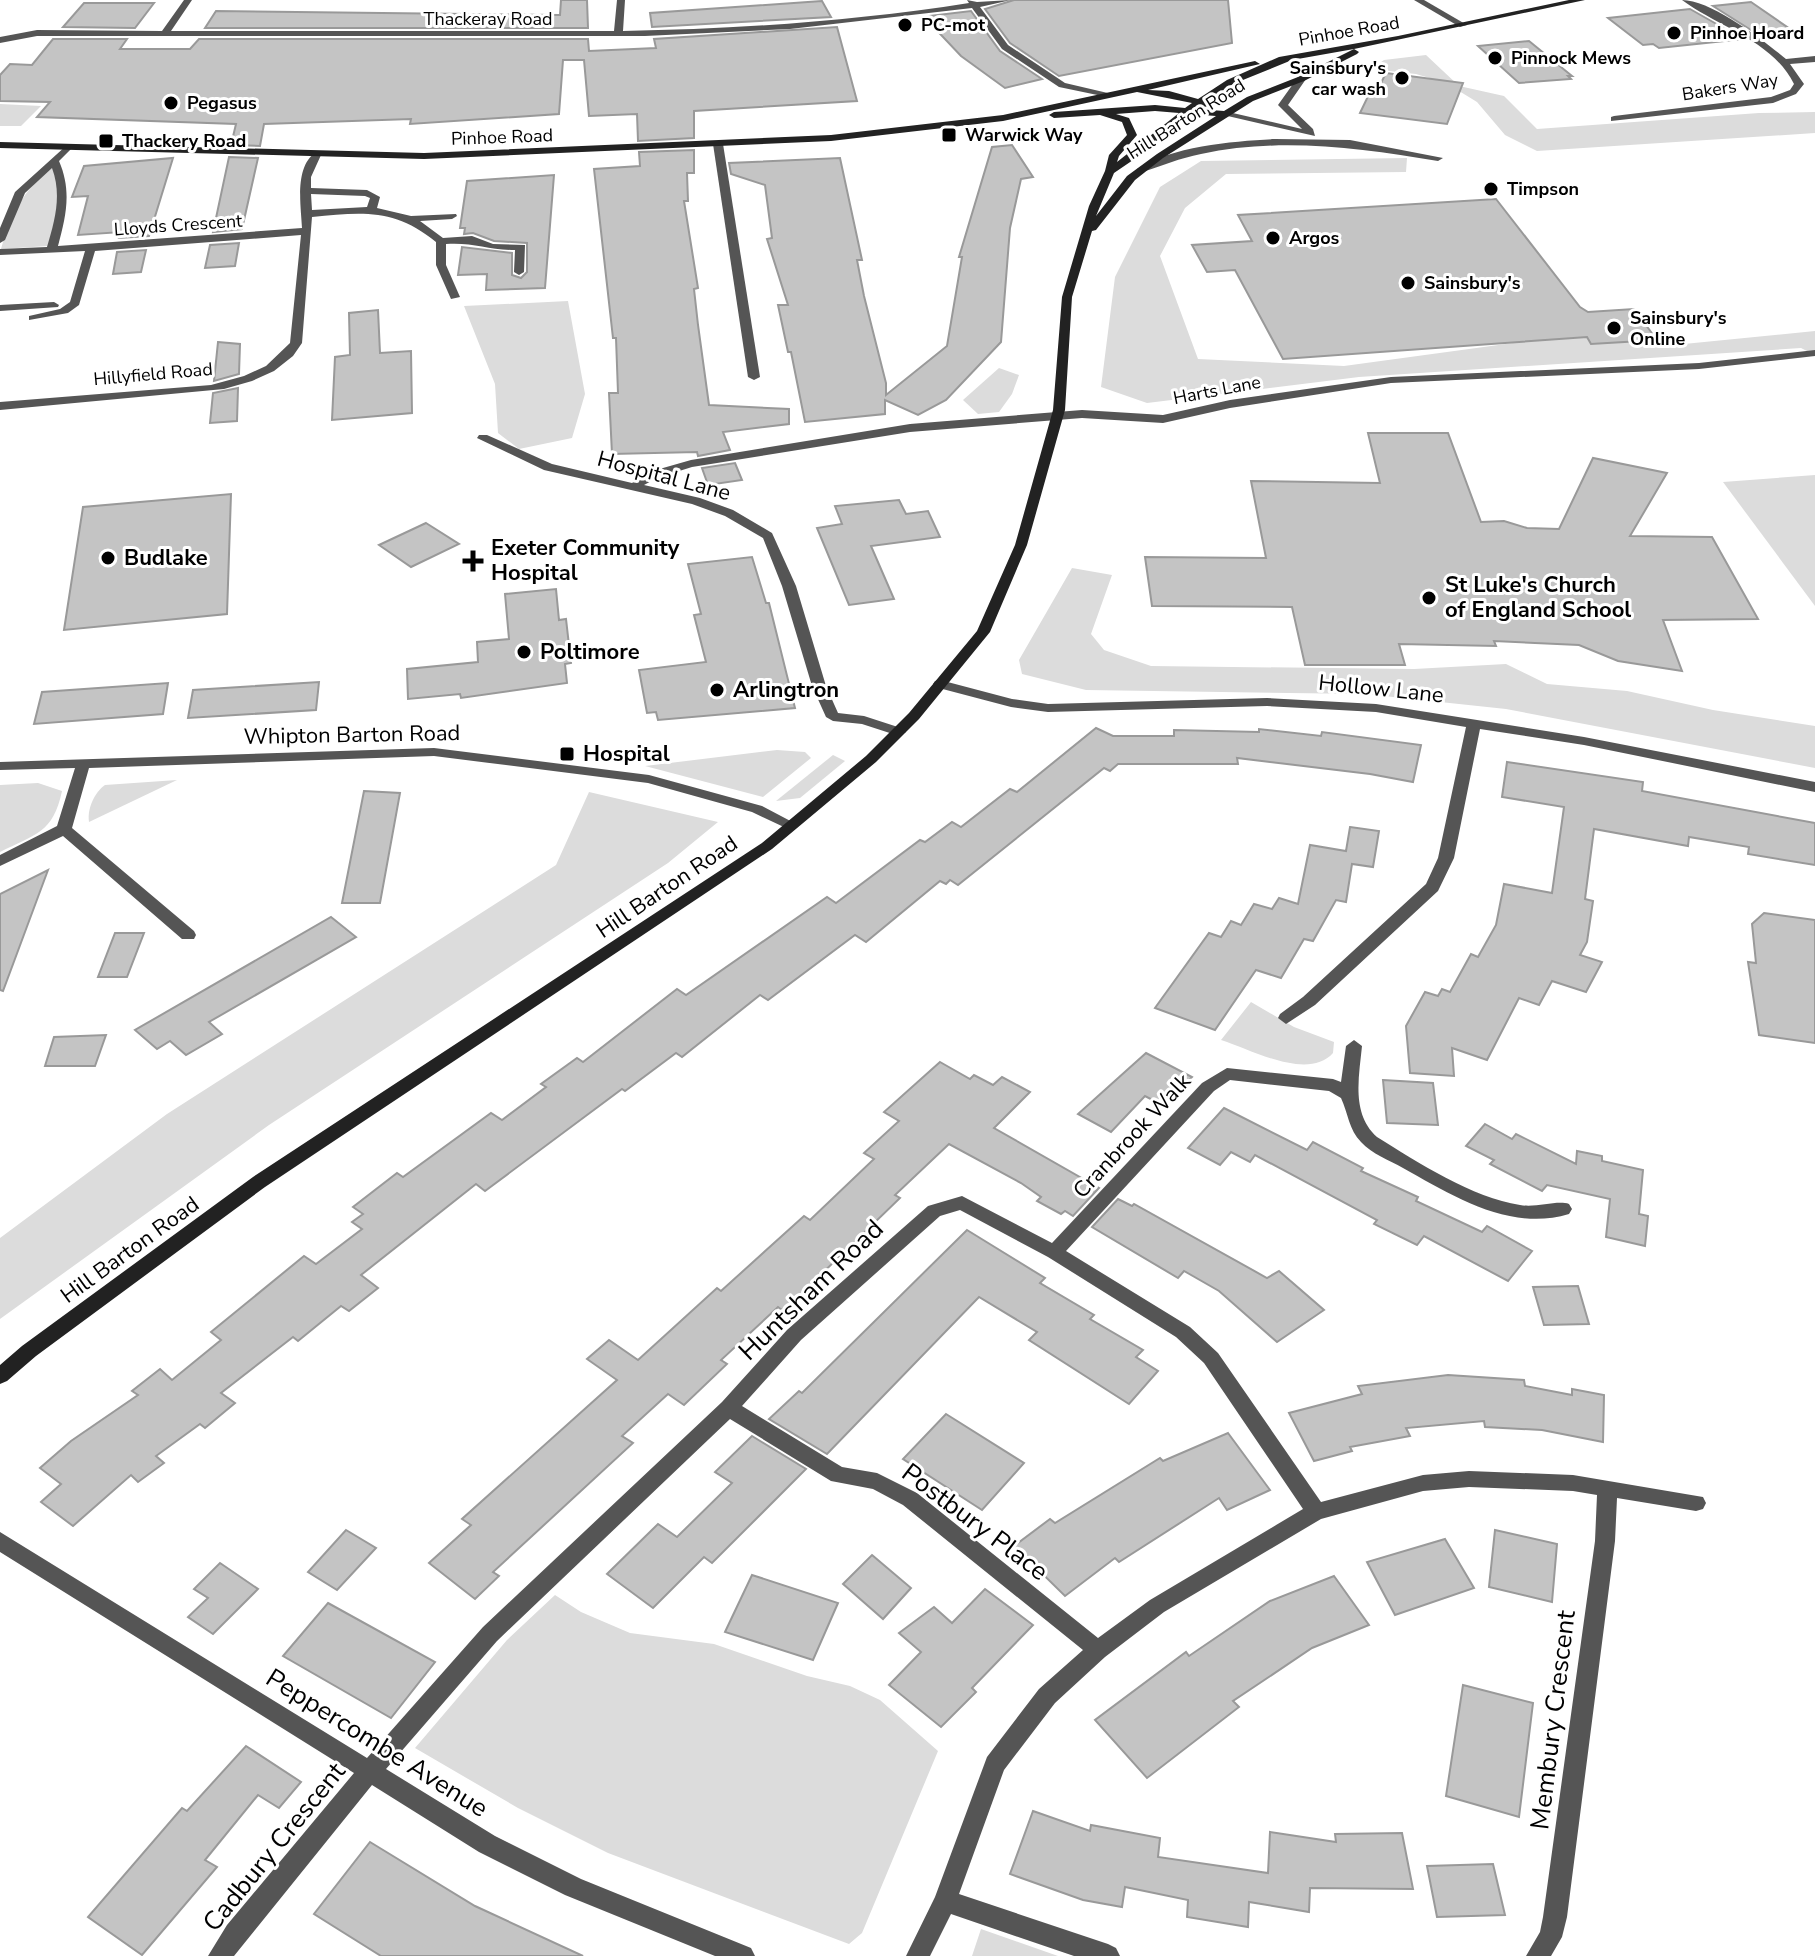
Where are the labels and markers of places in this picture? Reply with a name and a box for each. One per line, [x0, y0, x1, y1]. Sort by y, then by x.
place label: PC-mot [921, 13, 985, 37]
marker: PC-mot [896, 16, 914, 34]
place label: Pinhoe Hoard [1690, 21, 1804, 45]
marker: Pinhoe Hoard [1665, 24, 1683, 42]
place label: Pinnock Mews [1511, 46, 1631, 70]
marker: Pinnock Mews [1486, 49, 1504, 67]
place label: Sainsbury's car wash [1289, 56, 1386, 101]
marker: Sainsbury's car wash [1393, 69, 1411, 87]
place label: Pegasus [187, 91, 257, 115]
marker: Pegasus [162, 94, 180, 112]
place label: Warwick Way [965, 123, 1083, 147]
marker: Warwick Way [940, 126, 958, 144]
place label: Thackery Road [122, 129, 246, 153]
marker: Thackery Road [97, 132, 115, 150]
place label: Timpson [1507, 177, 1579, 201]
marker: Timpson [1482, 180, 1500, 198]
place label: Argos [1289, 226, 1340, 250]
marker: Argos [1264, 229, 1282, 247]
place label: Sainsbury's [1424, 271, 1521, 295]
marker: Sainsbury's [1399, 274, 1417, 292]
place label: Sainsbury's Online [1630, 306, 1727, 351]
marker: Sainsbury's Online [1605, 319, 1623, 337]
place label: Exeter Community Hospital [491, 533, 680, 588]
place label: Budlake [124, 543, 208, 573]
marker: Budlake [99, 549, 117, 567]
marker: Exeter Community Hospital [462, 550, 484, 572]
place label: St Luke's Church of England School [1445, 570, 1631, 625]
marker: St Luke's Church of England School [1420, 589, 1438, 607]
place label: Poltimore [540, 637, 640, 667]
marker: Poltimore [515, 643, 533, 661]
place label: Arlingtron [733, 675, 839, 705]
marker: Arlingtron [708, 681, 726, 699]
place label: Hospital [583, 739, 670, 769]
marker: Hospital [558, 745, 576, 763]

